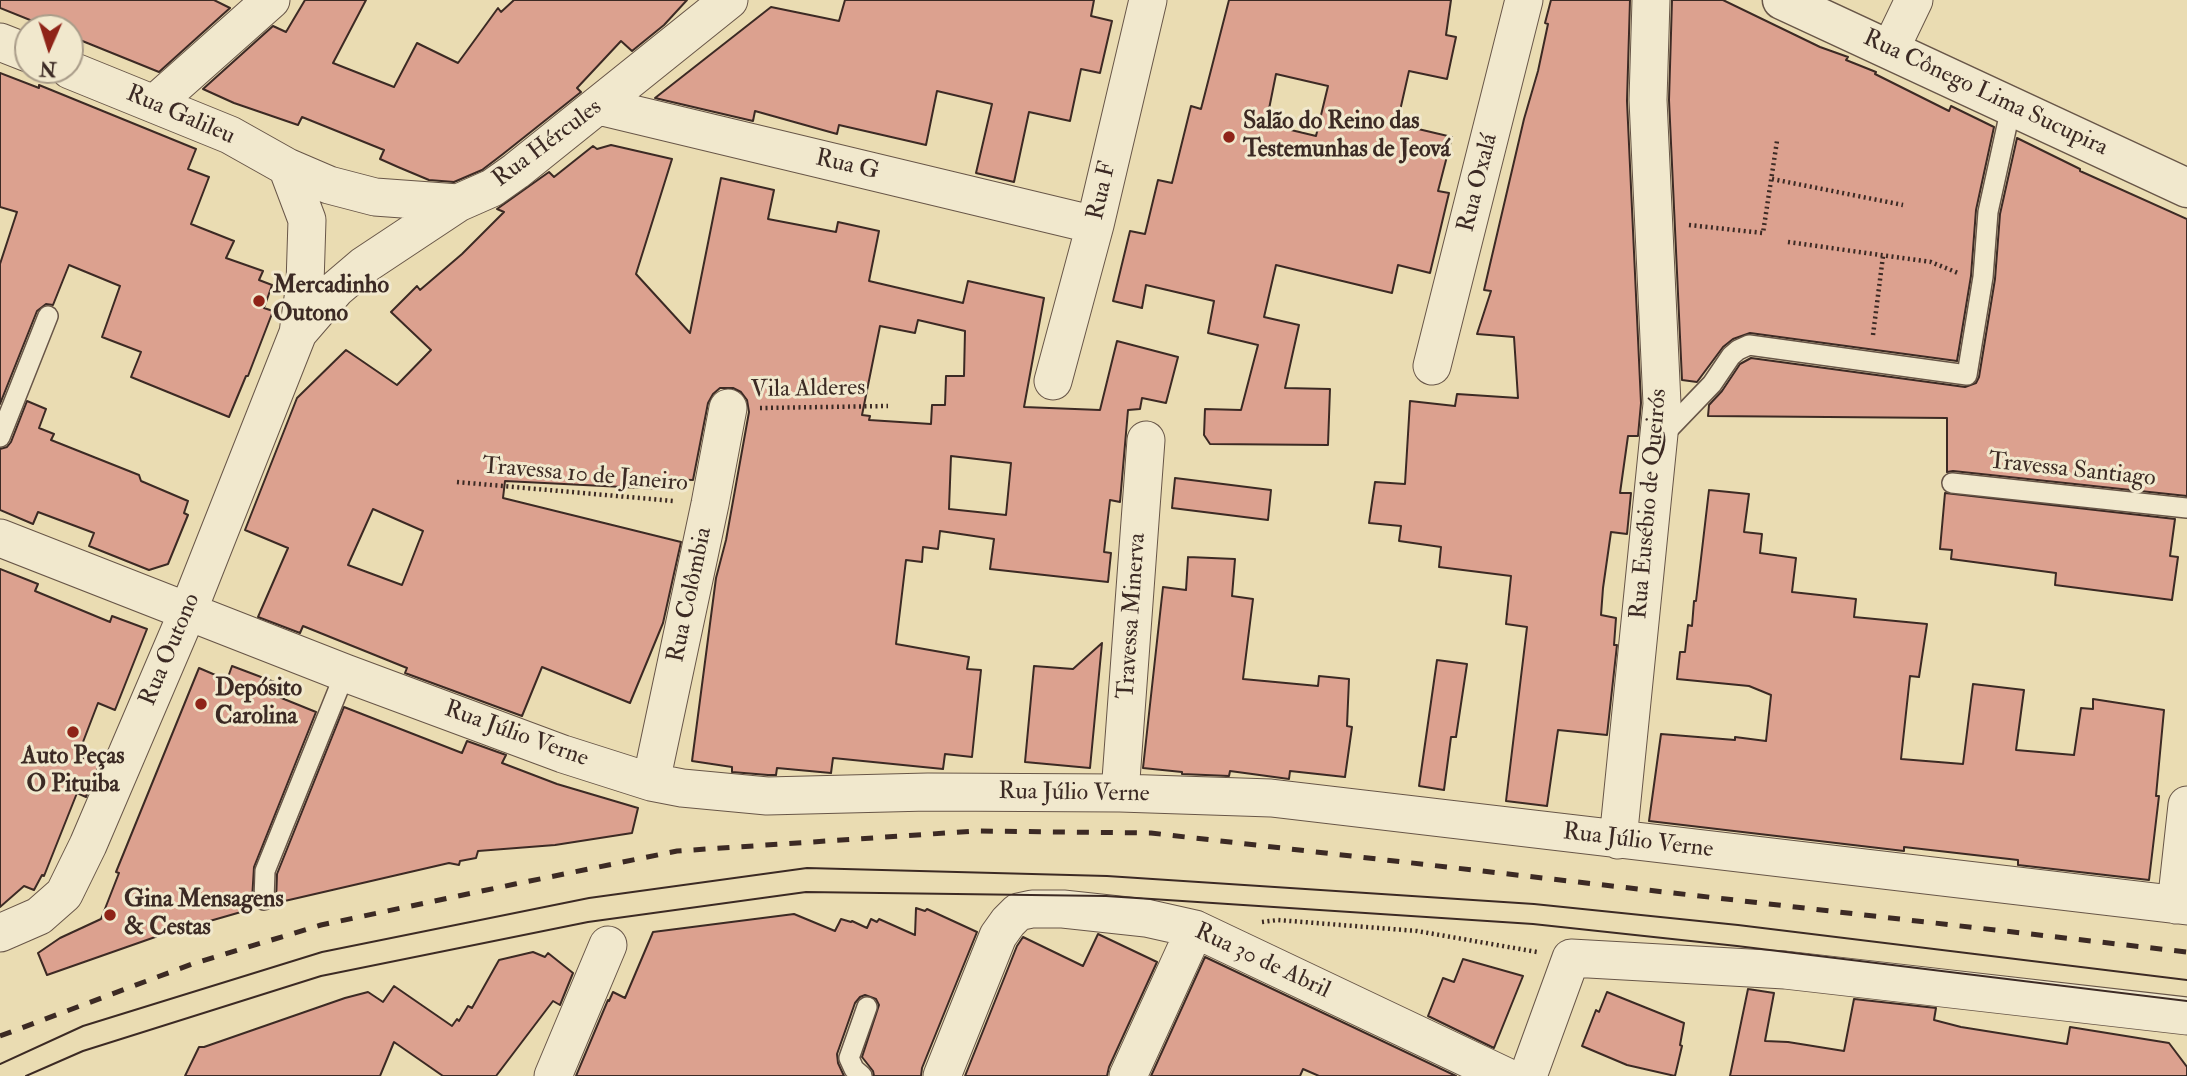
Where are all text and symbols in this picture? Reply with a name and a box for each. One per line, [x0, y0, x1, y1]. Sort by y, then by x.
north arrow [14, 14, 84, 84]
street label: Rua Cônego Lima Sucupira [1858, 25, 2112, 163]
text: N [39, 56, 57, 80]
street label: Rua Galileu [121, 80, 239, 152]
street label: Rua Hércules [488, 94, 608, 194]
place label: Salão do Reino das Testemunhas de Jeová [1243, 109, 1450, 165]
marker: Salão do Reino das Testemunhas de Jeová [1221, 129, 1237, 145]
street label: Rua Oxalá [1453, 131, 1505, 235]
street label: Rua G [812, 145, 882, 187]
street label: Rua F [1082, 159, 1124, 223]
place label: Mercadinho Outono [273, 273, 389, 329]
marker: Mercadinho Outono [251, 293, 267, 309]
street label: Vila Alderes [750, 375, 866, 405]
street label: Rua Eusébio de Queirós [1626, 387, 1674, 621]
street label: Travessa Santiago [1987, 448, 2157, 494]
street label: Travessa 10 de Janeiro [481, 453, 689, 499]
street label: Rua Colômbia [663, 525, 719, 665]
street label: Travessa Minerva [1113, 532, 1153, 700]
street label: Rua Outono [134, 589, 208, 711]
place label: Depósito Carolina [215, 676, 302, 732]
marker: Depósito Carolina [193, 696, 209, 712]
street label: Rua Júlio Verne [440, 696, 592, 774]
marker: Auto Peças O Pituiba [65, 724, 81, 740]
place label: Auto Peças O Pituiba [22, 744, 124, 800]
street label: Rua Júlio Verne [998, 778, 1150, 810]
street label: Rua Júlio Verne [1561, 818, 1715, 866]
place label: Gina Mensagens & Cestas [124, 887, 284, 943]
marker: Gina Mensagens & Cestas [102, 907, 118, 923]
street label: Rua 30 de Abril [1190, 918, 1334, 1006]

